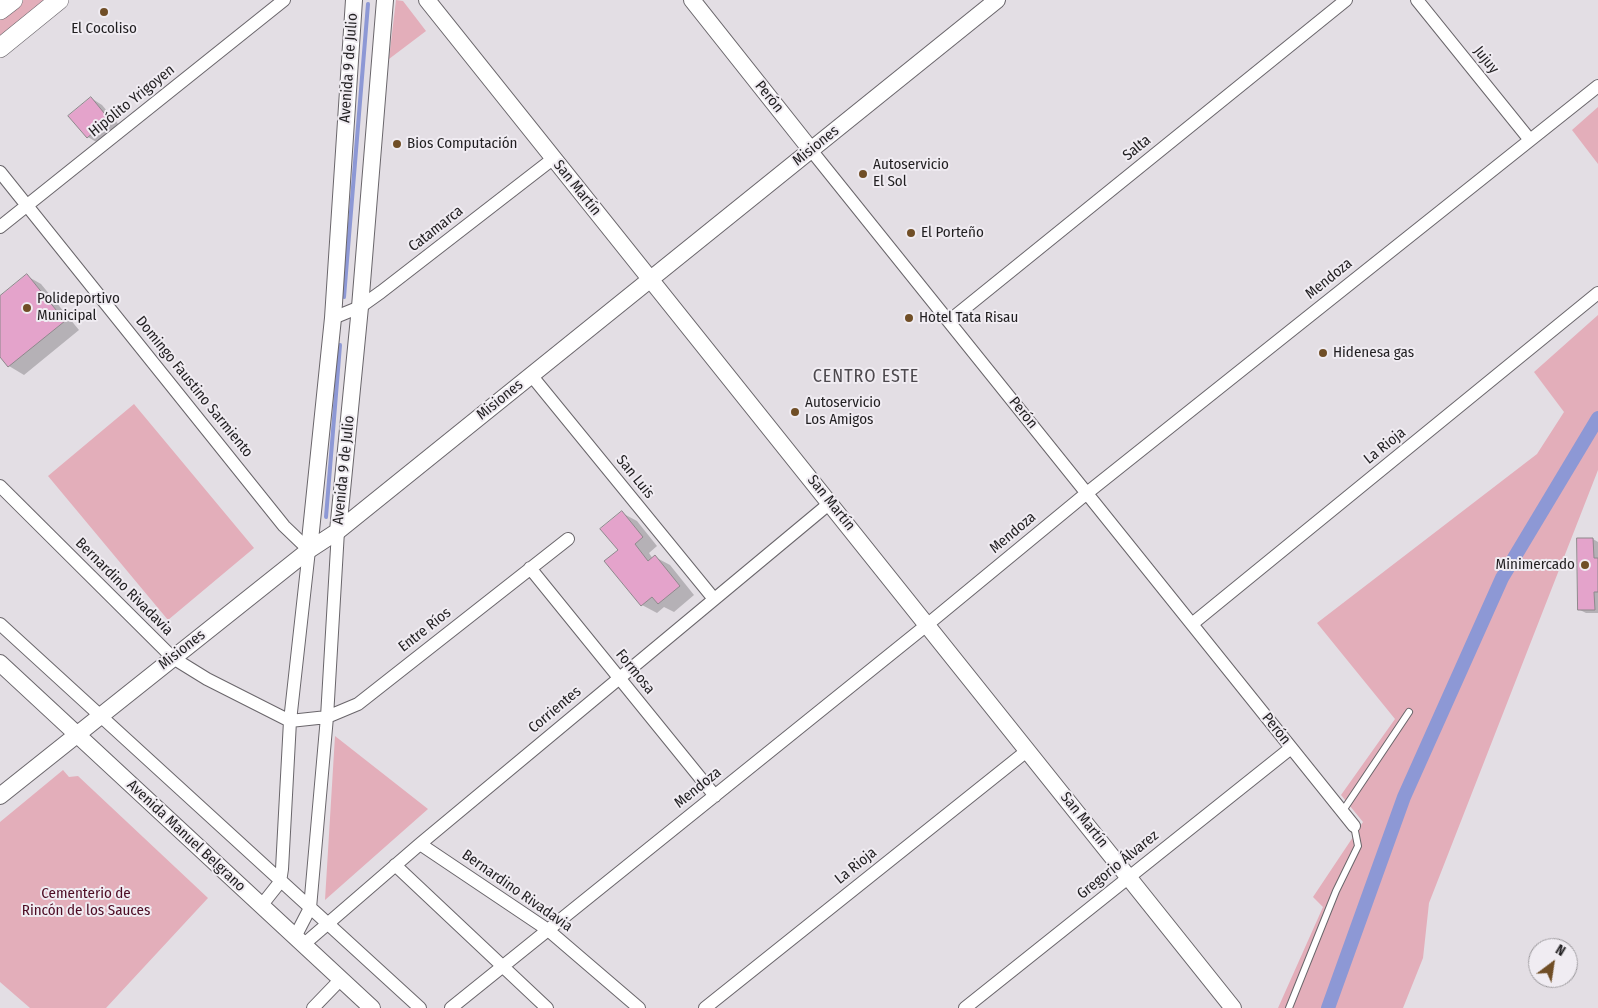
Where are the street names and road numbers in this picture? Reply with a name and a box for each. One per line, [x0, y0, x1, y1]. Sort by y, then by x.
street label: Avenida 9 de Julio [336, 13, 362, 123]
street label: Jujuy [1469, 43, 1503, 77]
street label: Hipólito Yrigoyen [86, 61, 178, 141]
street label: Perón [751, 78, 787, 116]
street label: Misiones [789, 122, 843, 170]
street label: Salta [1119, 131, 1155, 165]
street label: San Martín [549, 157, 605, 219]
street label: Catamarca [405, 202, 467, 256]
street label: Mendoza [1302, 255, 1356, 303]
street label: Domingo Faustino Sarmiento [131, 313, 257, 461]
street label: Misiones [473, 376, 527, 424]
street label: Perón [1005, 394, 1041, 432]
street label: Avenida 9 de Julio [329, 414, 359, 526]
street label: La Rioja [1361, 424, 1409, 468]
street label: San Luis [612, 452, 658, 502]
street label: San Martín [803, 472, 859, 534]
street label: Mendoza [986, 508, 1040, 558]
street label: Bernardino Rivadavia [71, 534, 177, 640]
street label: Entre Ríos [395, 604, 455, 656]
street label: Misiones [155, 626, 209, 674]
street label: Formosa [612, 646, 658, 698]
street label: Corrientes [525, 683, 585, 737]
street label: Perón [1258, 710, 1294, 748]
street label: Mendoza [671, 764, 725, 812]
street label: Avenida Manuel Belgrano [123, 776, 249, 896]
street label: San Martín [1056, 789, 1112, 851]
street label: Gregorio Álvarez [1074, 827, 1162, 903]
street label: La Rioja [832, 844, 880, 888]
street label: Bernardino Rivadavia [458, 846, 576, 936]

